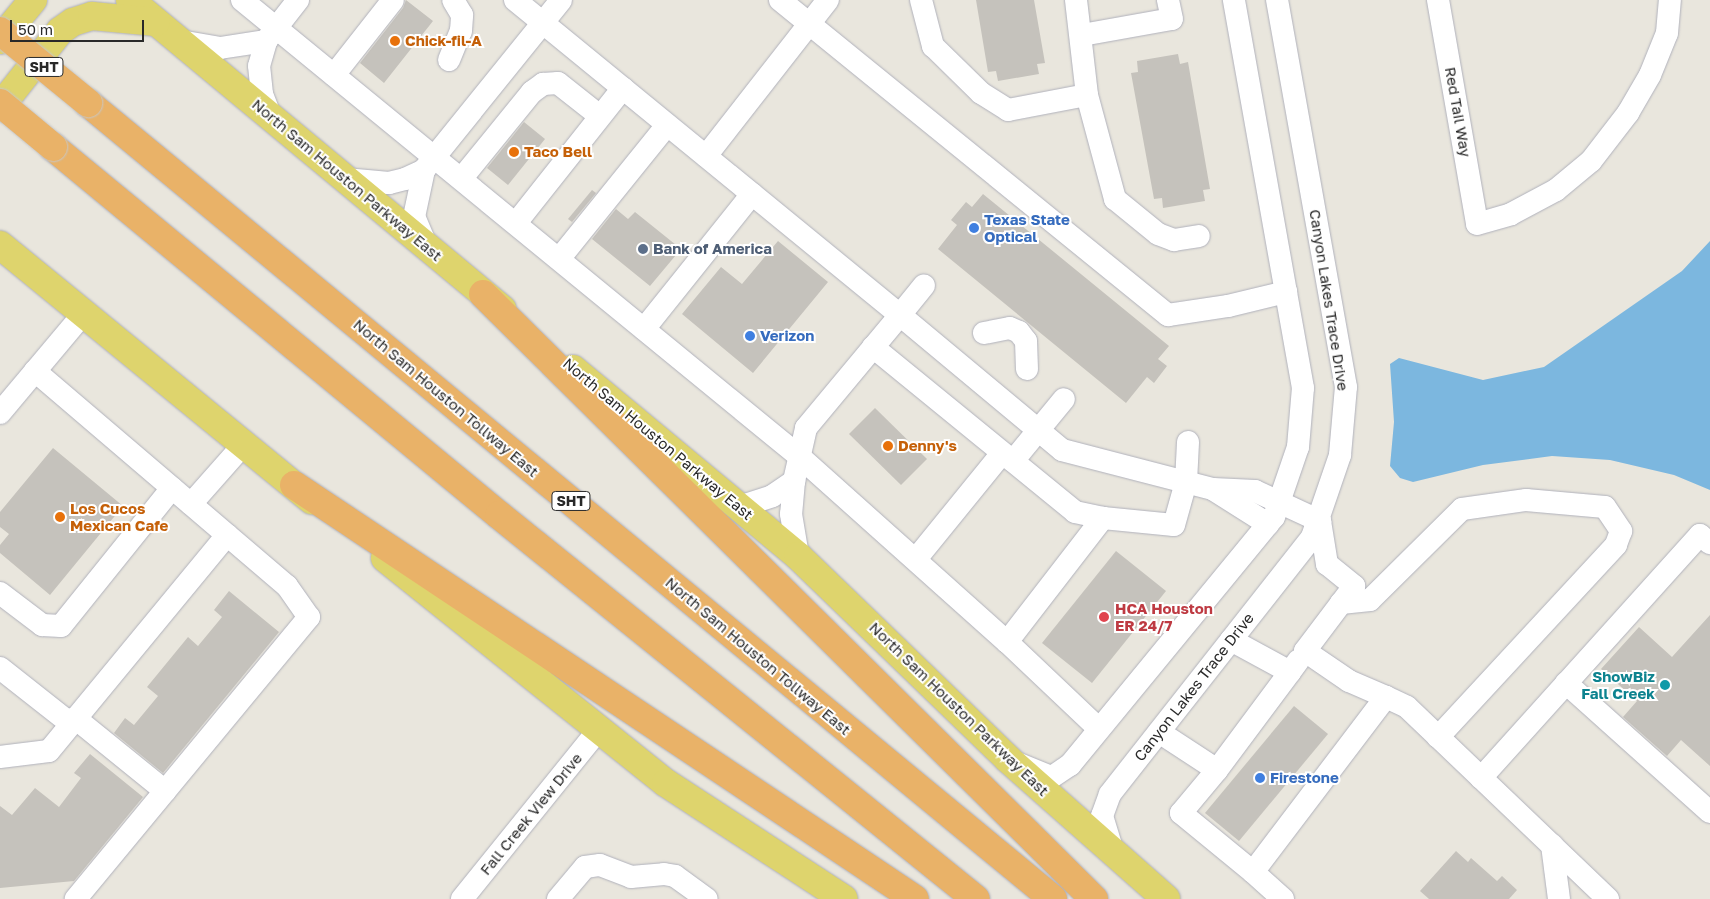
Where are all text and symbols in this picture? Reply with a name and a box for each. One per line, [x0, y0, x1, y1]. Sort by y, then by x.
scale bar [12, 10, 146, 42]
text: 50 m [18, 20, 53, 38]
place label: Chick-fil-A [405, 32, 482, 50]
marker: Chick-fil-A [389, 35, 401, 47]
road number: SHT [24, 56, 64, 78]
street label: Red Tail Way [1441, 66, 1475, 158]
street label: North Sam Houston Parkway East [248, 95, 446, 265]
place label: Taco Bell [524, 143, 592, 161]
marker: Taco Bell [508, 146, 520, 158]
street label: Canyon Lakes Trace Drive [1306, 208, 1352, 392]
place label: Texas State Optical [984, 210, 1070, 245]
marker: Texas State Optical [968, 222, 980, 234]
place label: Bank of America [653, 240, 772, 258]
marker: Bank of America [637, 243, 649, 255]
street label: North Sam Houston Tollway East [350, 315, 542, 481]
place label: Verizon [760, 327, 814, 345]
marker: Verizon [744, 330, 756, 342]
street label: North Sam Houston Parkway East [559, 354, 757, 524]
place label: Denny's [898, 437, 957, 455]
marker: Denny's [882, 440, 894, 452]
road number: SHT [551, 490, 591, 512]
place label: Los Cucos Mexican Cafe [70, 499, 168, 534]
marker: Los Cucos Mexican Cafe [54, 511, 66, 523]
street label: North Sam Houston Tollway East [662, 573, 854, 739]
place label: HCA Houston ER 24/7 [1115, 599, 1213, 634]
street label: Canyon Lakes Trace Drive [1130, 609, 1258, 765]
marker: HCA Houston ER 24/7 [1097, 610, 1111, 624]
street label: North Sam Houston Parkway East [866, 618, 1052, 800]
place label: ShowBiz Fall Creek [1581, 667, 1655, 702]
marker: ShowBiz Fall Creek [1659, 679, 1671, 691]
street label: Fall Creek View Drive [476, 749, 586, 879]
place label: Firestone [1270, 769, 1339, 787]
marker: Firestone [1254, 772, 1266, 784]

